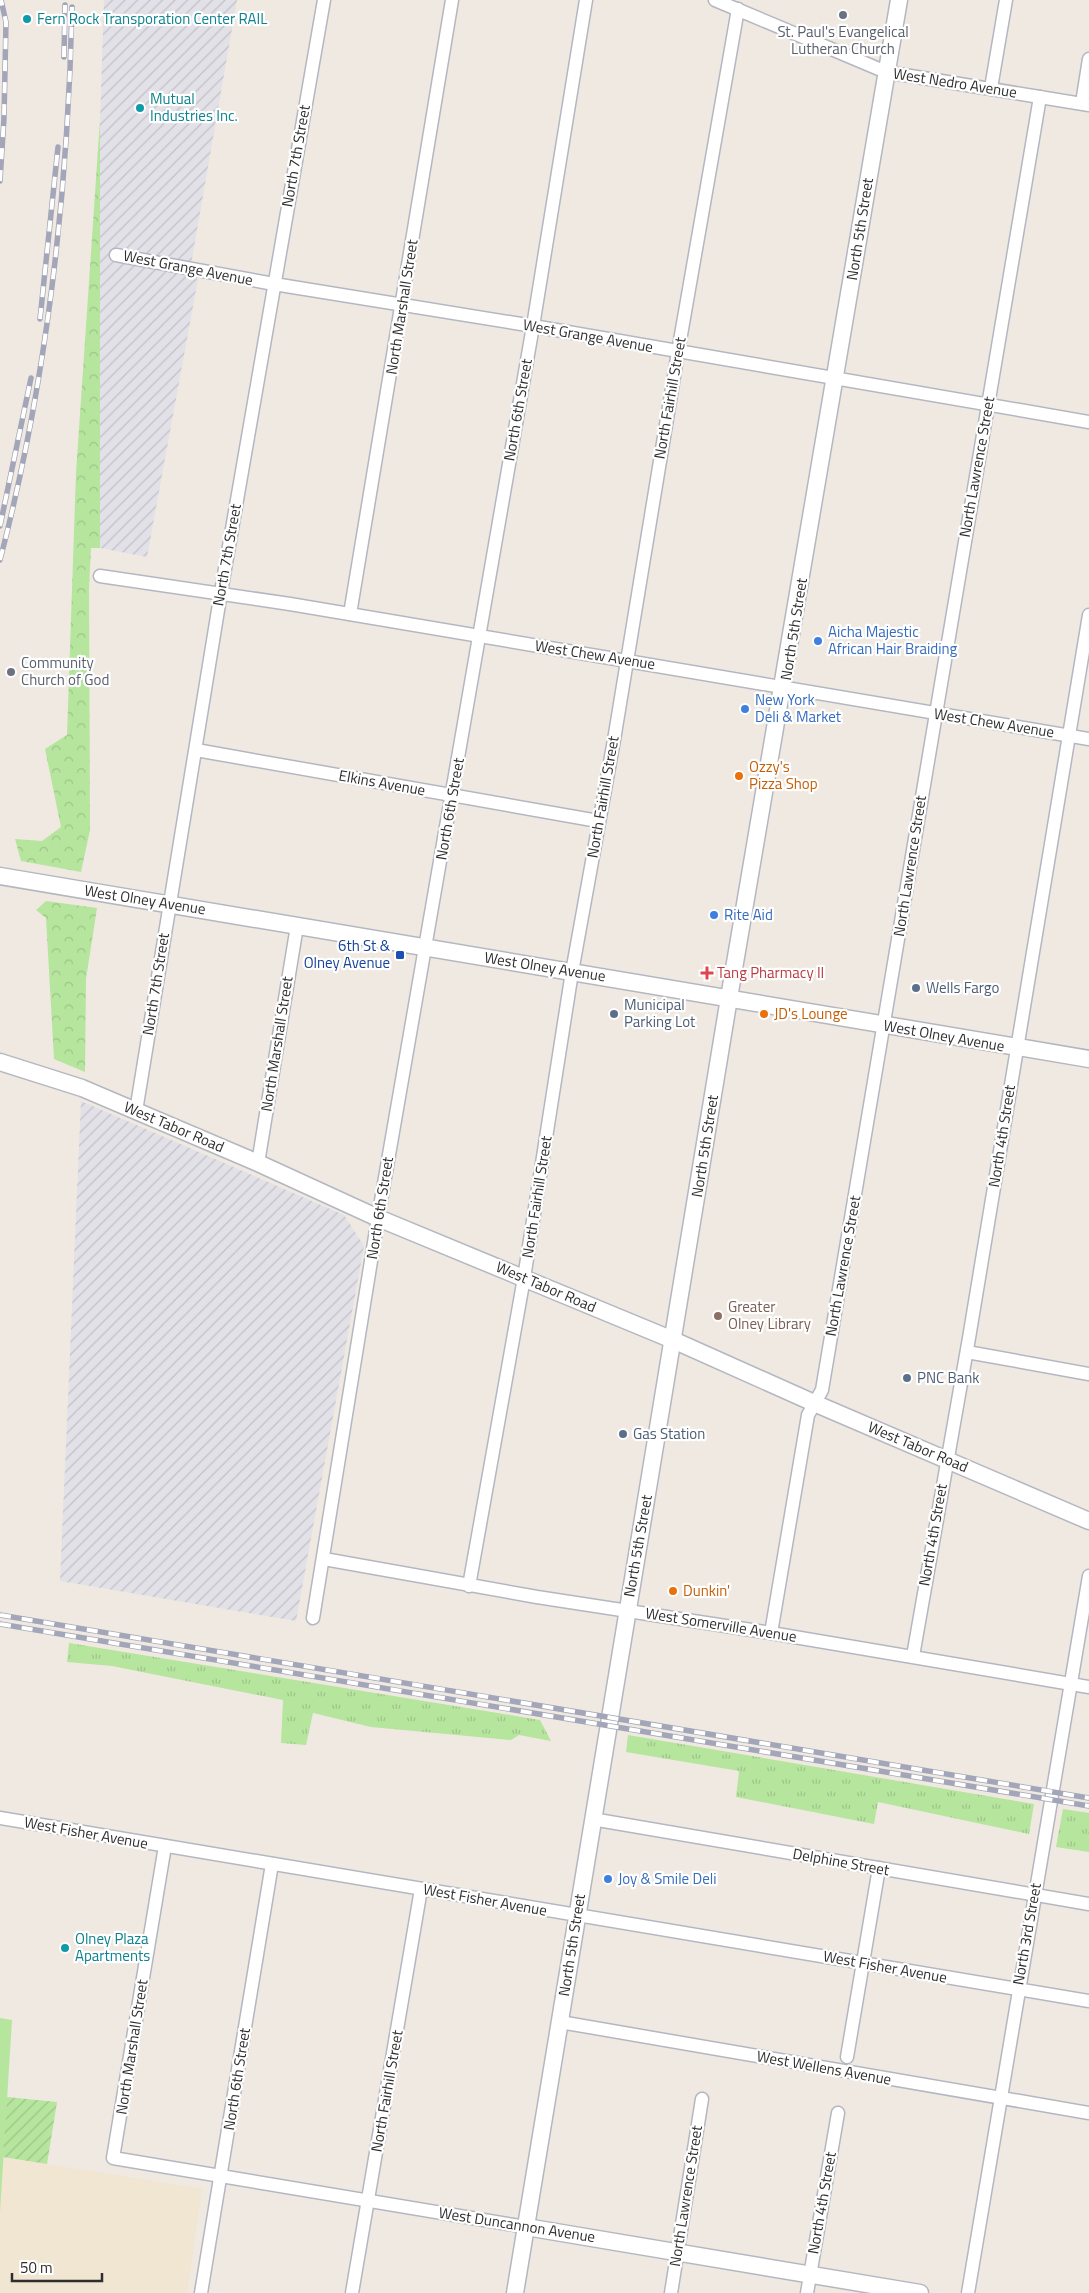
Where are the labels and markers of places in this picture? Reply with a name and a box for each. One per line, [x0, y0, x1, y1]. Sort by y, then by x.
place label: Fern Rock Transporation Center RAIL [37, 7, 267, 30]
marker: St. Paul's Evangelical Lutheran Church [837, 9, 849, 21]
marker: Fern Rock Transporation Center RAIL [21, 13, 33, 25]
place label: St. Paul's Evangelical Lutheran Church [777, 20, 909, 60]
place label: Mutual Industries Inc. [150, 87, 238, 127]
marker: Mutual Industries Inc. [134, 102, 146, 114]
place label: Aicha Majestic African Hair Braiding [828, 620, 958, 660]
marker: Aicha Majestic African Hair Braiding [812, 635, 824, 647]
place label: Community Church of God [21, 651, 109, 691]
marker: Community Church of God [5, 666, 17, 678]
place label: New York Deli & Market [755, 688, 842, 728]
marker: New York Deli & Market [739, 703, 751, 715]
place label: Ozzy's Pizza Shop [749, 755, 818, 795]
marker: Ozzy's Pizza Shop [733, 770, 745, 782]
place label: Rite Aid [724, 903, 773, 926]
marker: Rite Aid [708, 909, 720, 921]
place label: 6th St & Olney Avenue [304, 934, 391, 974]
marker: 6th St & Olney Avenue [394, 949, 406, 961]
place label: Tang Pharmacy II [717, 961, 824, 984]
marker: Tang Pharmacy II [701, 967, 713, 979]
place label: Wells Fargo [926, 976, 999, 999]
marker: Wells Fargo [910, 982, 922, 994]
place label: Municipal Parking Lot [624, 993, 696, 1033]
place label: JD's Lounge [774, 1002, 848, 1025]
marker: Municipal Parking Lot [608, 1008, 620, 1020]
marker: JD's Lounge [758, 1008, 770, 1020]
place label: Greater Olney Library [728, 1295, 811, 1335]
marker: Greater Olney Library [712, 1310, 724, 1322]
place label: PNC Bank [917, 1366, 980, 1389]
marker: PNC Bank [901, 1372, 913, 1384]
place label: Gas Station [633, 1422, 705, 1445]
marker: Gas Station [617, 1428, 629, 1440]
place label: Dunkin' [683, 1579, 730, 1602]
marker: Dunkin' [667, 1585, 679, 1597]
place label: Joy & Smile Deli [618, 1867, 717, 1890]
marker: Joy & Smile Deli [602, 1873, 614, 1885]
place label: Olney Plaza Apartments [75, 1927, 150, 1967]
marker: Olney Plaza Apartments [59, 1942, 71, 1954]

